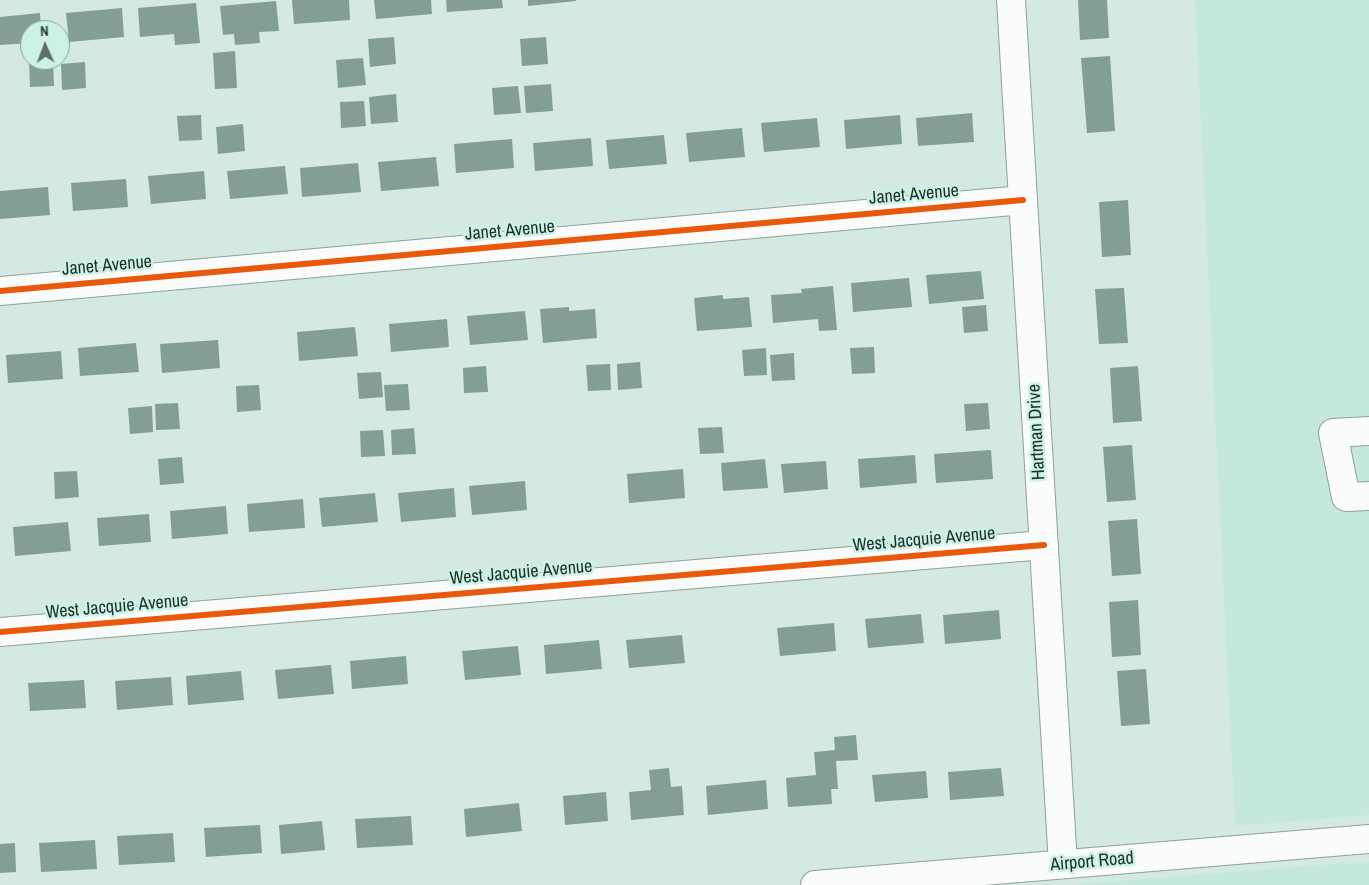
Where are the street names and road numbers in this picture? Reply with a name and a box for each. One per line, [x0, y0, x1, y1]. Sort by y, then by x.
street label: Janet Avenue [868, 180, 960, 210]
street label: Janet Avenue [464, 216, 556, 246]
street label: Janet Avenue [61, 251, 153, 281]
street label: Hartman Drive [1024, 384, 1050, 480]
street label: West Jacquie Avenue [852, 523, 996, 557]
street label: West Jacquie Avenue [449, 556, 593, 590]
street label: West Jacquie Avenue [45, 590, 189, 624]
street label: Airport Road [1049, 848, 1135, 876]

